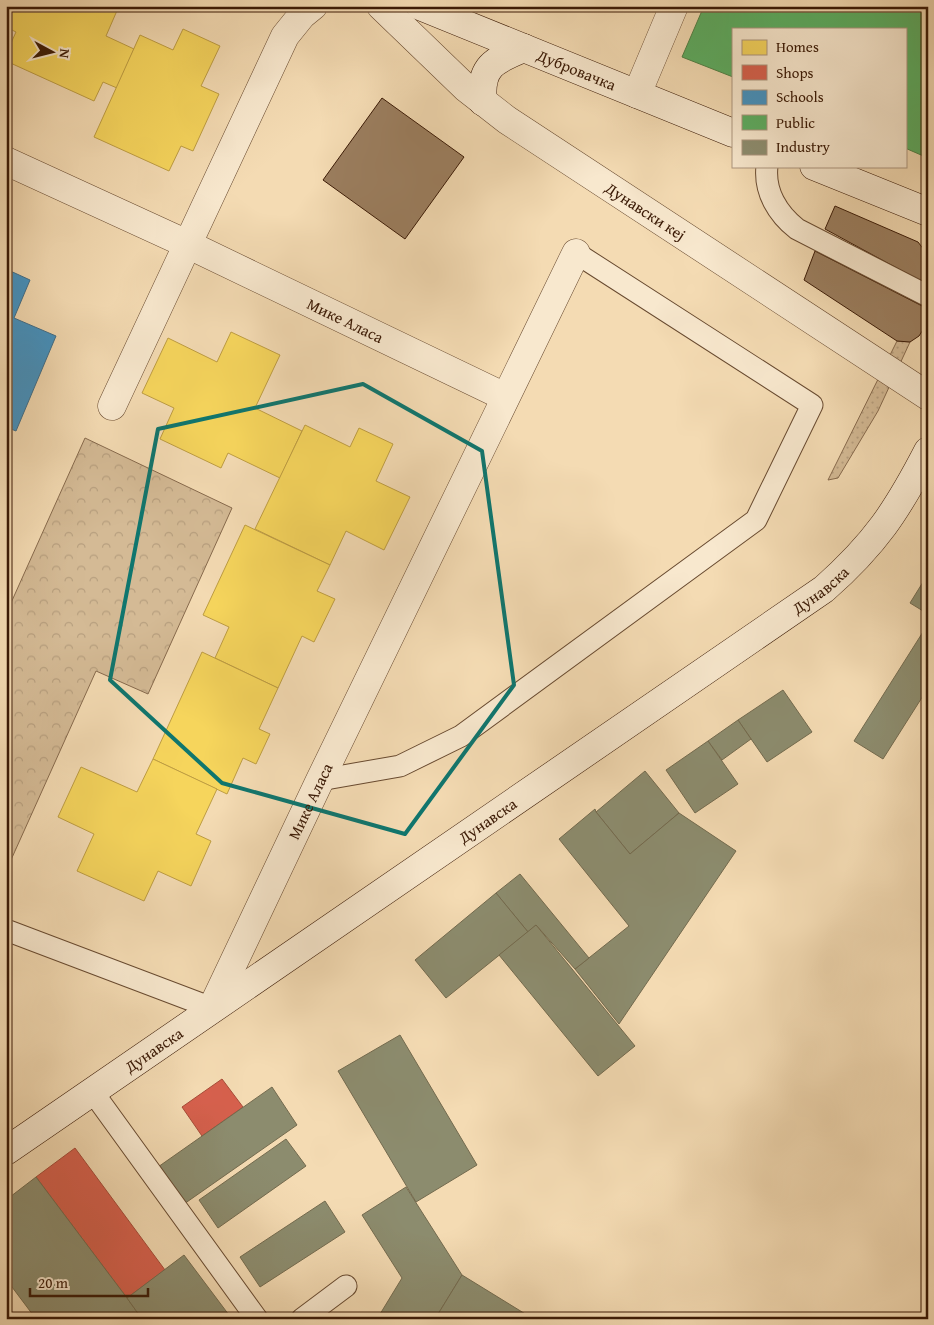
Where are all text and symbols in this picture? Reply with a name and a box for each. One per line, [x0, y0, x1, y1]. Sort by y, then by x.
north arrow [28, 28, 78, 78]
legend [732, 28, 906, 168]
text: Homes [776, 36, 819, 57]
street label: Дубровачка [533, 42, 620, 96]
text: N [54, 48, 75, 60]
text: Shops [776, 62, 813, 83]
text: Schools [776, 86, 824, 107]
text: Public [776, 112, 815, 133]
text: Industry [776, 136, 831, 157]
street label: Дунавски кеј [600, 175, 691, 246]
street label: Мике Аласа [303, 292, 388, 349]
street label: Дунавска [786, 560, 854, 620]
street label: Мике Аласа [282, 758, 339, 843]
street label: Дунавска [452, 791, 522, 849]
street label: Дунавска [119, 1021, 188, 1079]
scale bar [30, 1265, 148, 1297]
text: 20 m [38, 1272, 69, 1293]

